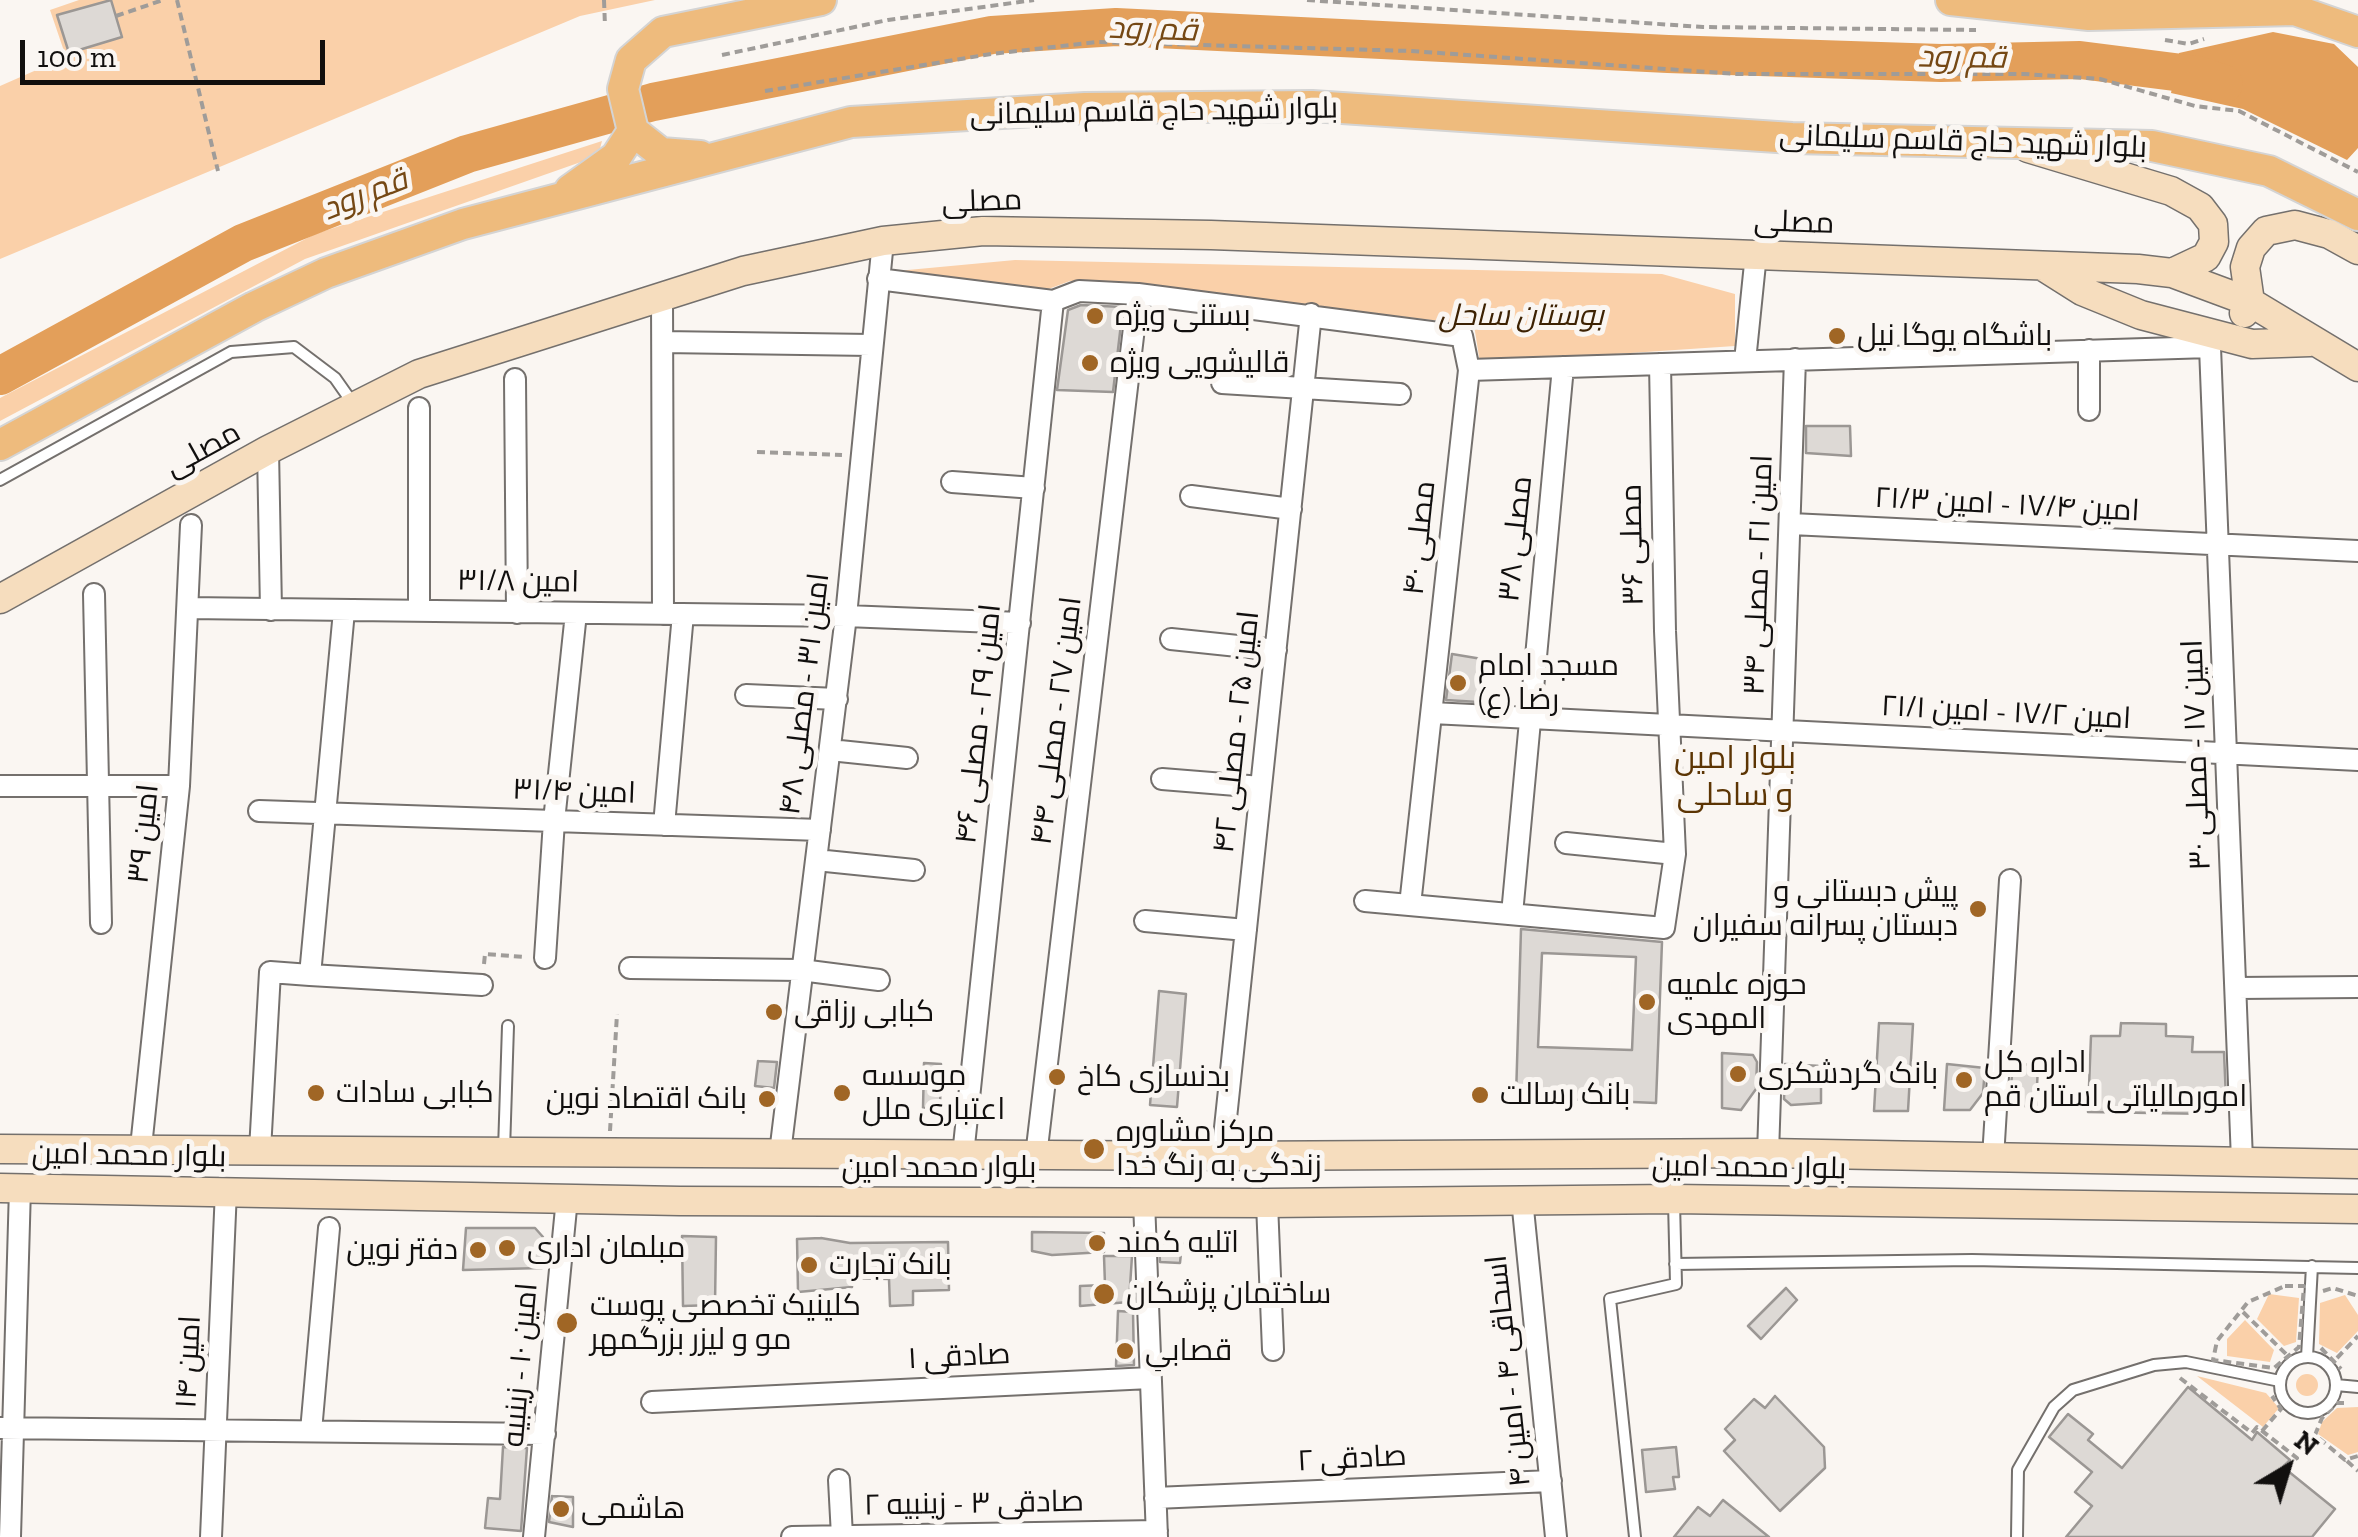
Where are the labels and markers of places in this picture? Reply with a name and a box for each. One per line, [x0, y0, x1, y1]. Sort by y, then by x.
place label: بستنی ویژه [1115, 298, 1251, 334]
marker: بستنی ویژه [1084, 305, 1106, 327]
place label: باشگاه یوگا نیل [1857, 318, 2052, 354]
marker: باشگاه یوگا نیل [1826, 325, 1848, 347]
place label: قالیشویی ویژه [1110, 345, 1289, 381]
marker: قالیشویی ویژه [1079, 352, 1101, 374]
place label: مسجد امام رضا (ع) [1478, 648, 1619, 718]
marker: مسجد امام رضا (ع) [1447, 672, 1469, 694]
place label: پیش دبستانی و دبستان پسرانه سفیران [1693, 874, 1958, 944]
marker: پیش دبستانی و دبستان پسرانه سفیران [1967, 898, 1989, 920]
place label: حوزه علمیه المهدی [1667, 967, 1807, 1038]
marker: حوزه علمیه المهدی [1636, 991, 1658, 1013]
place label: کبابی رزاقی [794, 994, 934, 1030]
marker: کبابی رزاقی [763, 1001, 785, 1023]
place label: اداره کل امورمالیاتی استان قم [1984, 1045, 2247, 1116]
place label: بانک گردشکری [1758, 1056, 1938, 1092]
place label: موسسه اعتباری ملل [862, 1058, 1005, 1128]
place label: بدنسازی کاخ [1077, 1059, 1230, 1095]
marker: بانک گردشکری [1727, 1063, 1749, 1085]
marker: بدنسازی کاخ [1046, 1066, 1068, 1088]
marker: اداره کل امورمالیاتی استان قم [1953, 1069, 1975, 1091]
place label: کبابی سادات [336, 1075, 494, 1111]
place label: بانک رسالت [1500, 1077, 1630, 1113]
place label: بانک اقتصاد نوین [546, 1081, 747, 1117]
marker: کبابی سادات [305, 1082, 327, 1104]
marker: موسسه اعتباری ملل [831, 1082, 853, 1104]
marker: بانک رسالت [1469, 1084, 1491, 1106]
marker: بانک اقتصاد نوین [756, 1088, 778, 1110]
place label: مرکز مشاوره زندگی به رنگ خدا [1116, 1114, 1322, 1184]
marker: مرکز مشاوره زندگی به رنگ خدا [1081, 1136, 1107, 1162]
place label: اتلیه کمند [1117, 1225, 1239, 1261]
place label: مبلمان اداری [527, 1230, 686, 1266]
place label: دفتر نوین [346, 1232, 458, 1268]
marker: اتلیه کمند [1086, 1232, 1108, 1254]
marker: مبلمان اداری [496, 1237, 518, 1259]
marker: دفتر نوین [467, 1239, 489, 1261]
place label: بانک تجارت [829, 1247, 952, 1283]
marker: بانک تجارت [798, 1254, 820, 1276]
place label: ساختمان پزشکان [1126, 1276, 1331, 1312]
marker: ساختمان پزشکان [1091, 1281, 1117, 1307]
place label: کلینیک تخصصی پوست مو و لیزر بزرگمهر [590, 1288, 861, 1358]
marker: کلینیک تخصصی پوست مو و لیزر بزرگمهر [554, 1310, 580, 1336]
place label: قصابیِ [1145, 1333, 1232, 1369]
marker: قصابیِ [1114, 1340, 1136, 1362]
place label: هاشمی [581, 1491, 685, 1527]
marker: هاشمی [550, 1498, 572, 1520]

